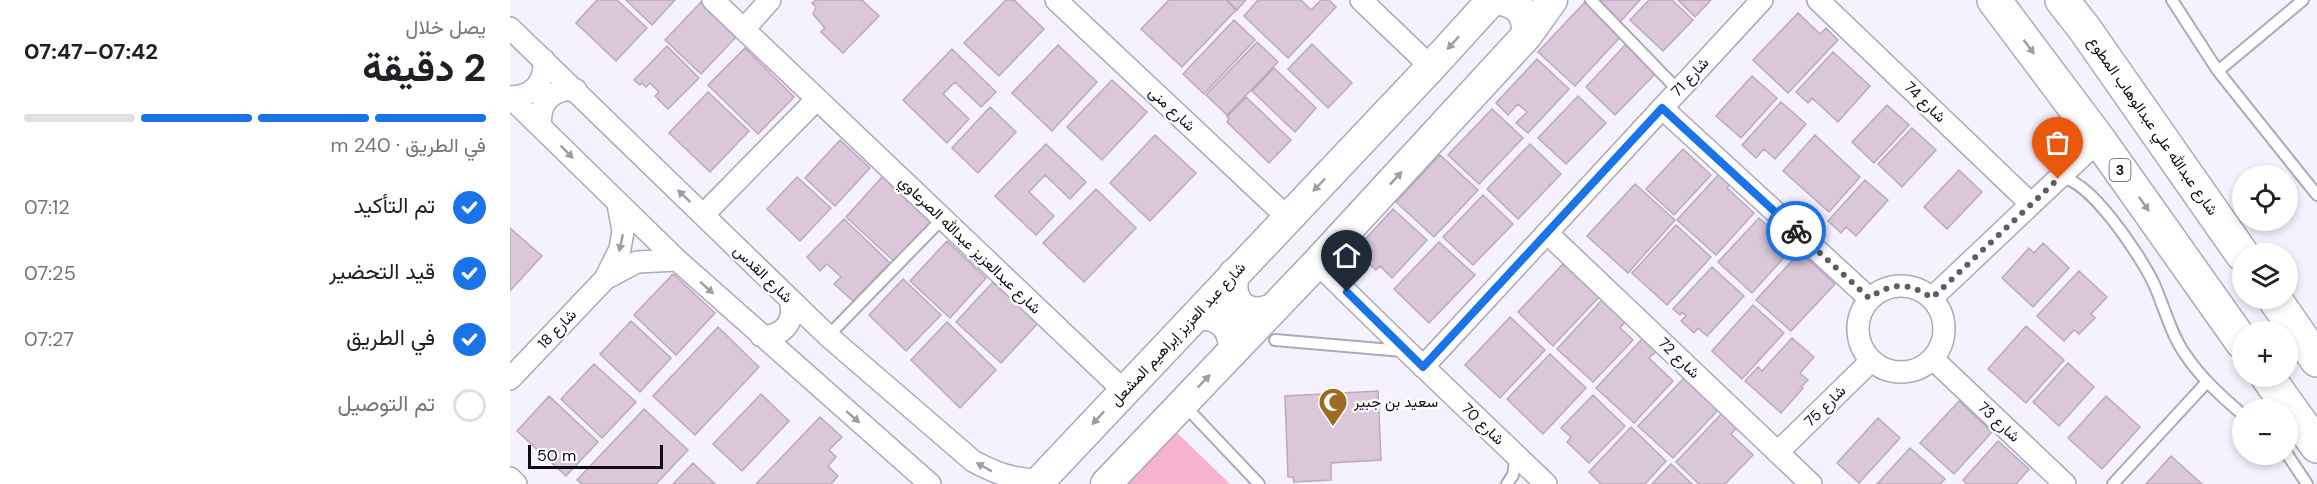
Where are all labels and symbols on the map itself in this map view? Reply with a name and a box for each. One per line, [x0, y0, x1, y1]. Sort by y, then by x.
street label: شارع عبدالله علي عبدالوهاب المطوع [2081, 33, 2223, 221]
one-way arrow [1446, 36, 1460, 51]
one-way arrow [2023, 38, 2035, 54]
street label: شارع 71 [1667, 53, 1714, 102]
street label: شارع 74 [1899, 77, 1950, 128]
street label: شارع منى [1144, 82, 1200, 137]
pin [2032, 117, 2083, 179]
one-way arrow [560, 145, 574, 160]
road number: 3 [2110, 159, 2130, 181]
one-way arrow [1389, 170, 1403, 185]
street label: شارع عبدالعزيز عبدالله الصرعاوي [892, 172, 1046, 321]
one-way arrow [1312, 178, 1326, 193]
one-way arrow [676, 189, 691, 203]
one-way arrow [2138, 195, 2150, 211]
courier [1766, 201, 1826, 261]
pin [1321, 230, 1372, 292]
one-way arrow [616, 234, 625, 253]
street label: شارع القدس [728, 241, 797, 308]
street label: شارع عبد العزيز إبراهيم المشعل [1106, 258, 1251, 411]
one-way arrow [700, 281, 715, 295]
street label: شارع 18 [533, 305, 582, 354]
street label: شارع 72 [1653, 333, 1704, 384]
one-way arrow [1197, 374, 1211, 388]
street label: شارع 75 [1800, 381, 1851, 432]
mosque icon: سعيد بن جبير [1317, 386, 1349, 428]
place label: سعيد بن جبير [1353, 392, 1438, 412]
street label: شارع 73 [1973, 397, 2024, 447]
street label: شارع 70 [1457, 399, 1509, 450]
one-way arrow [845, 410, 860, 423]
one-way arrow [1092, 411, 1106, 425]
scale bar [528, 442, 663, 470]
one-way arrow [975, 462, 992, 472]

